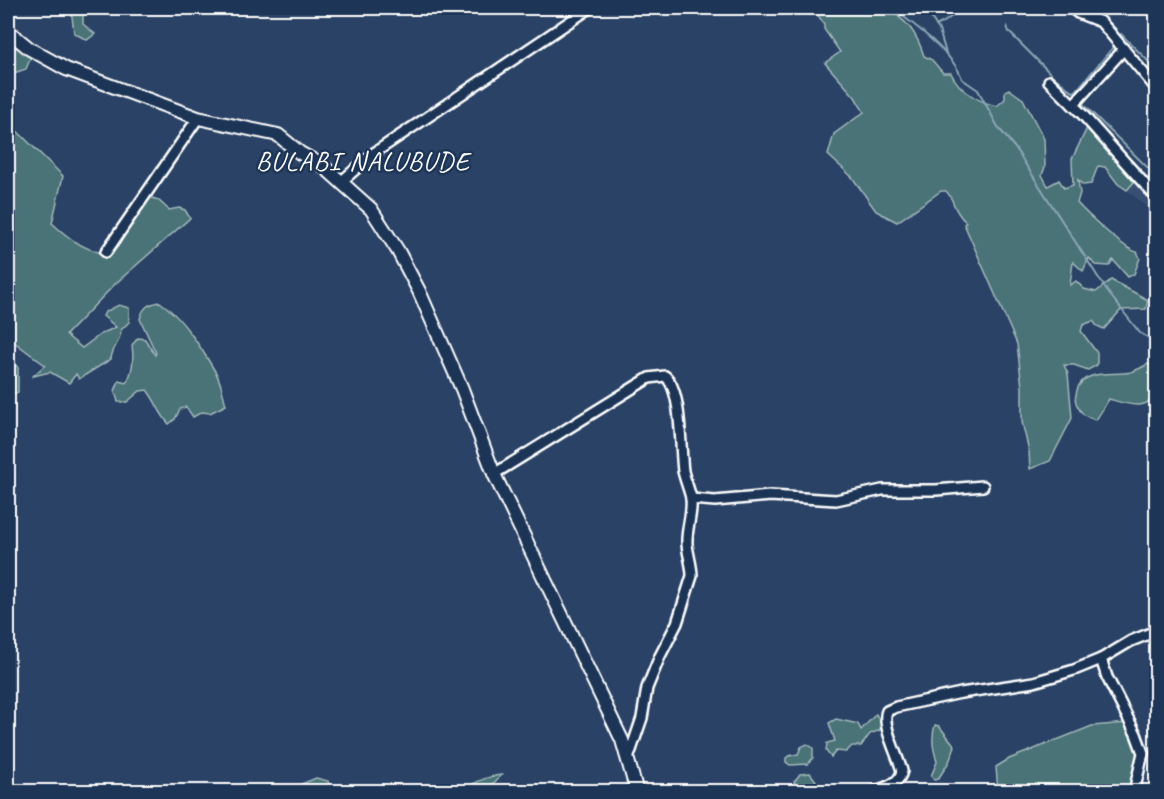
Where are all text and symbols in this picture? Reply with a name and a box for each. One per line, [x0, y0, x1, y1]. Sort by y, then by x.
district label: BULABI NALUBUDE [256, 144, 472, 178]

